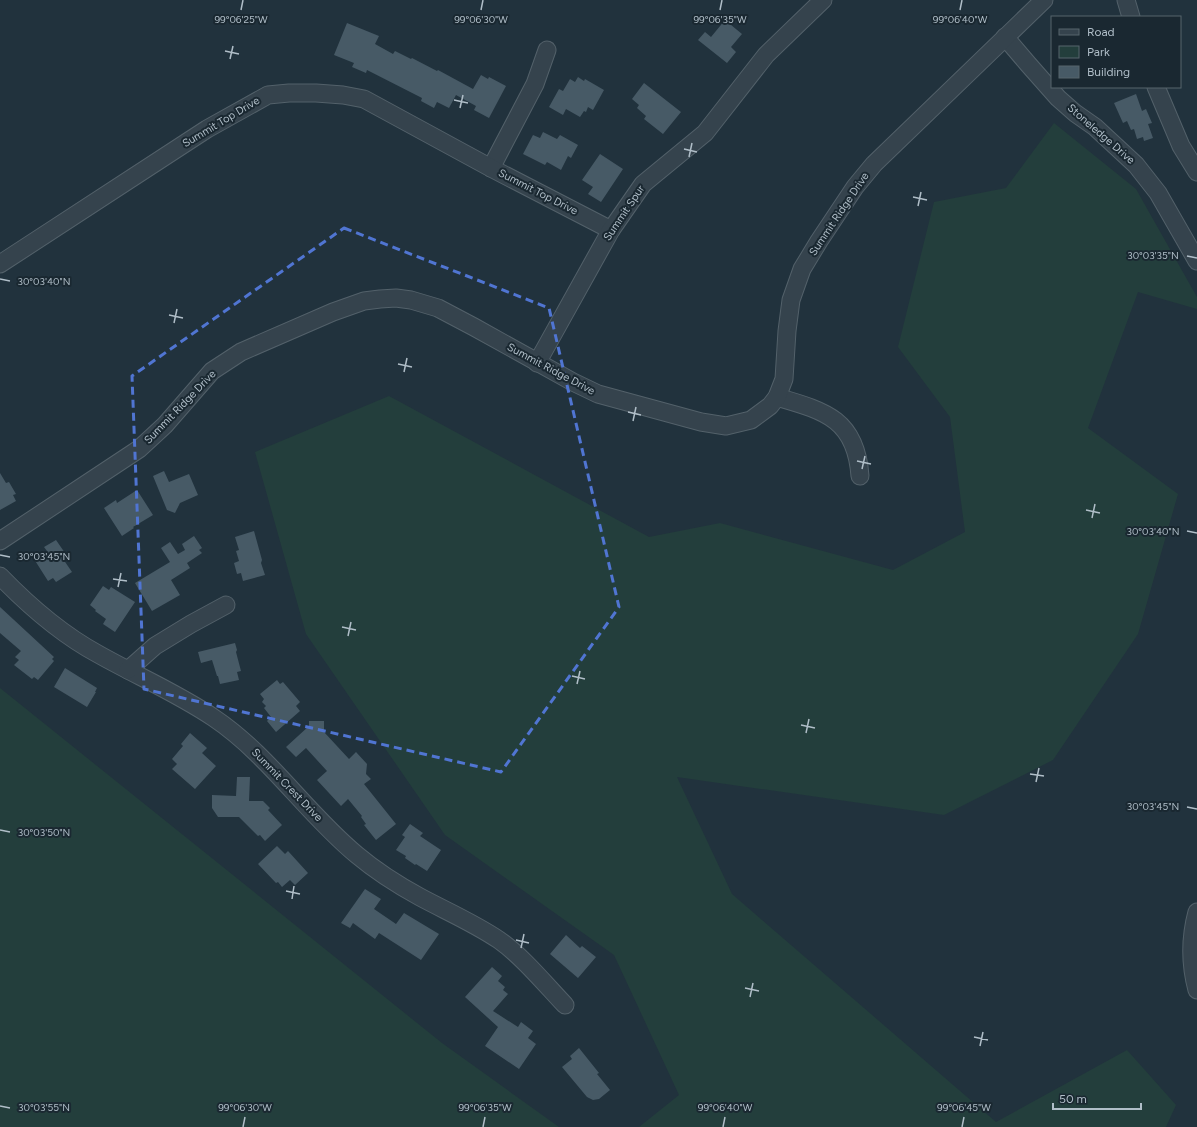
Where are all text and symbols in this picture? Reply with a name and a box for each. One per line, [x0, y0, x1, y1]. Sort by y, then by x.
text: 99°06'25"W [214, 13, 268, 26]
text: 99°06'30"W [454, 13, 508, 26]
text: 99°06'35"W [693, 13, 747, 26]
text: 99°06'40"W [933, 13, 988, 26]
legend [1051, 16, 1181, 88]
text: Road [1087, 25, 1115, 39]
text: Park [1087, 45, 1110, 59]
text: Building [1087, 65, 1130, 79]
street label: Summit Top Drive [180, 94, 262, 150]
street label: Stoneledge Drive [1065, 101, 1137, 167]
street label: Summit Top Drive [496, 166, 580, 218]
street label: Summit Ridge Drive [806, 170, 872, 258]
street label: Summit Spur [601, 183, 647, 243]
text: 30°03'35"N [1127, 249, 1179, 262]
text: 30°03'40"N [18, 275, 70, 288]
street label: Summit Ridge Drive [505, 340, 597, 398]
street label: Summit Ridge Drive [141, 367, 219, 447]
text: 30°03'40"N [1127, 525, 1179, 538]
text: 30°03'45"N [18, 550, 70, 563]
street label: Summit Crest Drive [249, 746, 325, 824]
text: 30°03'45"N [1127, 800, 1179, 813]
text: 30°03'50"N [18, 826, 70, 839]
scale bar [1053, 1085, 1141, 1111]
text: 50 m [1059, 1092, 1087, 1106]
text: 30°03'55"N [18, 1101, 70, 1114]
text: 99°06'30"W [218, 1101, 272, 1114]
text: 99°06'35"W [458, 1101, 512, 1114]
text: 99°06'40"W [698, 1101, 753, 1114]
text: 99°06'45"W [937, 1101, 991, 1114]

